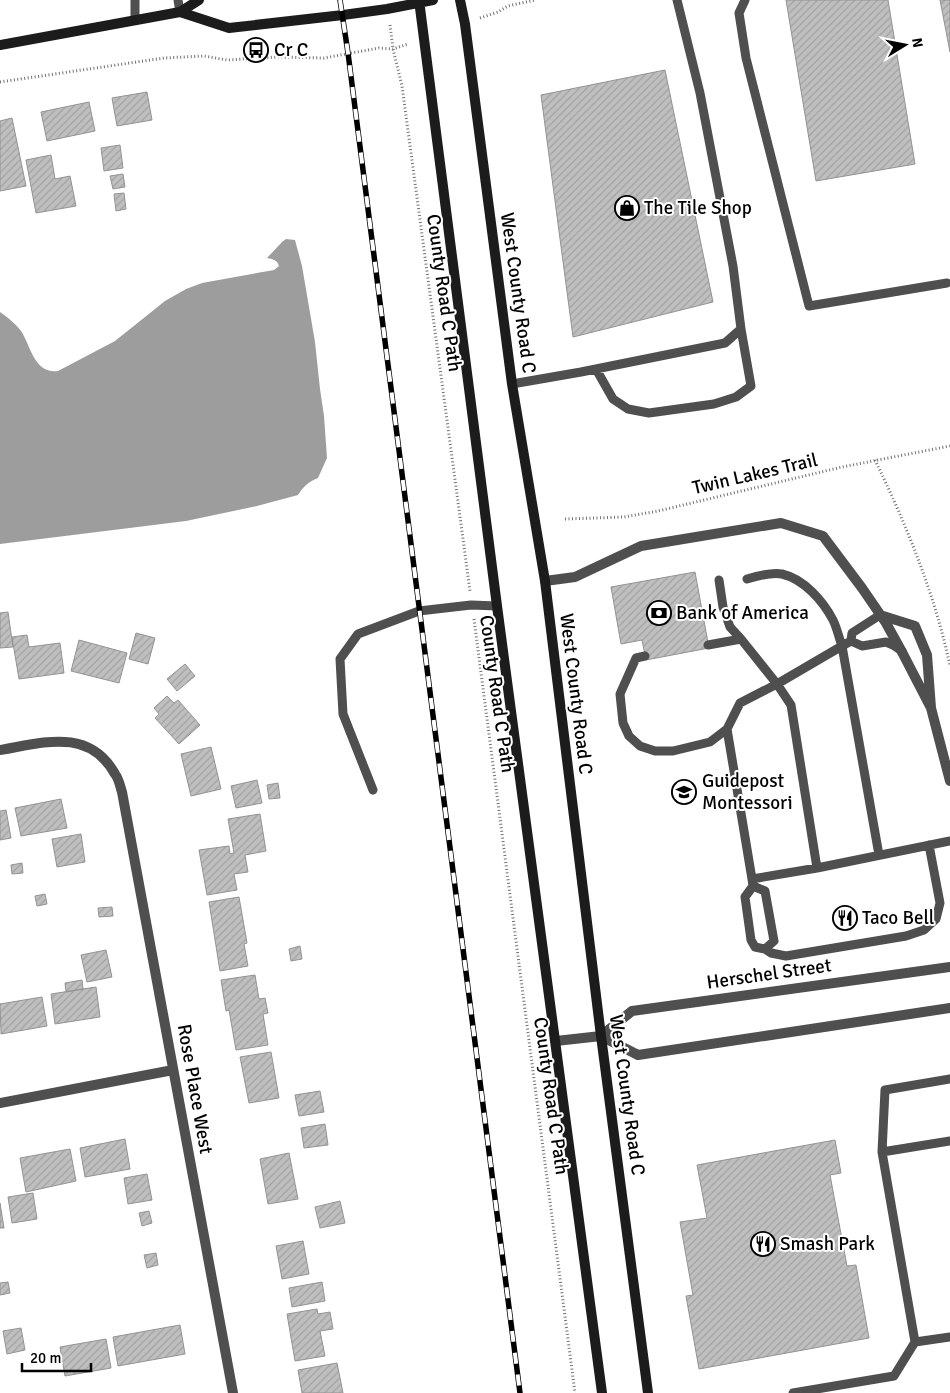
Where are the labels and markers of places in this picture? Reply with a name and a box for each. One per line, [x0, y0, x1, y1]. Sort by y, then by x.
bus stop icon: Cr C [243, 37, 269, 63]
place label: Cr C [274, 38, 308, 62]
shop icon: The Tile Shop [614, 195, 640, 221]
place label: The Tile Shop [644, 196, 752, 220]
bank icon: Bank of America [646, 600, 672, 626]
place label: Bank of America [676, 601, 809, 625]
place label: Guidepost Montessori [702, 769, 793, 815]
school or university icon: Guidepost Montessori [671, 779, 697, 805]
restaurant icon: Taco Bell [832, 905, 858, 931]
place label: Taco Bell [862, 906, 934, 930]
restaurant icon: Smash Park [750, 1231, 776, 1257]
place label: Smash Park [780, 1232, 875, 1256]

